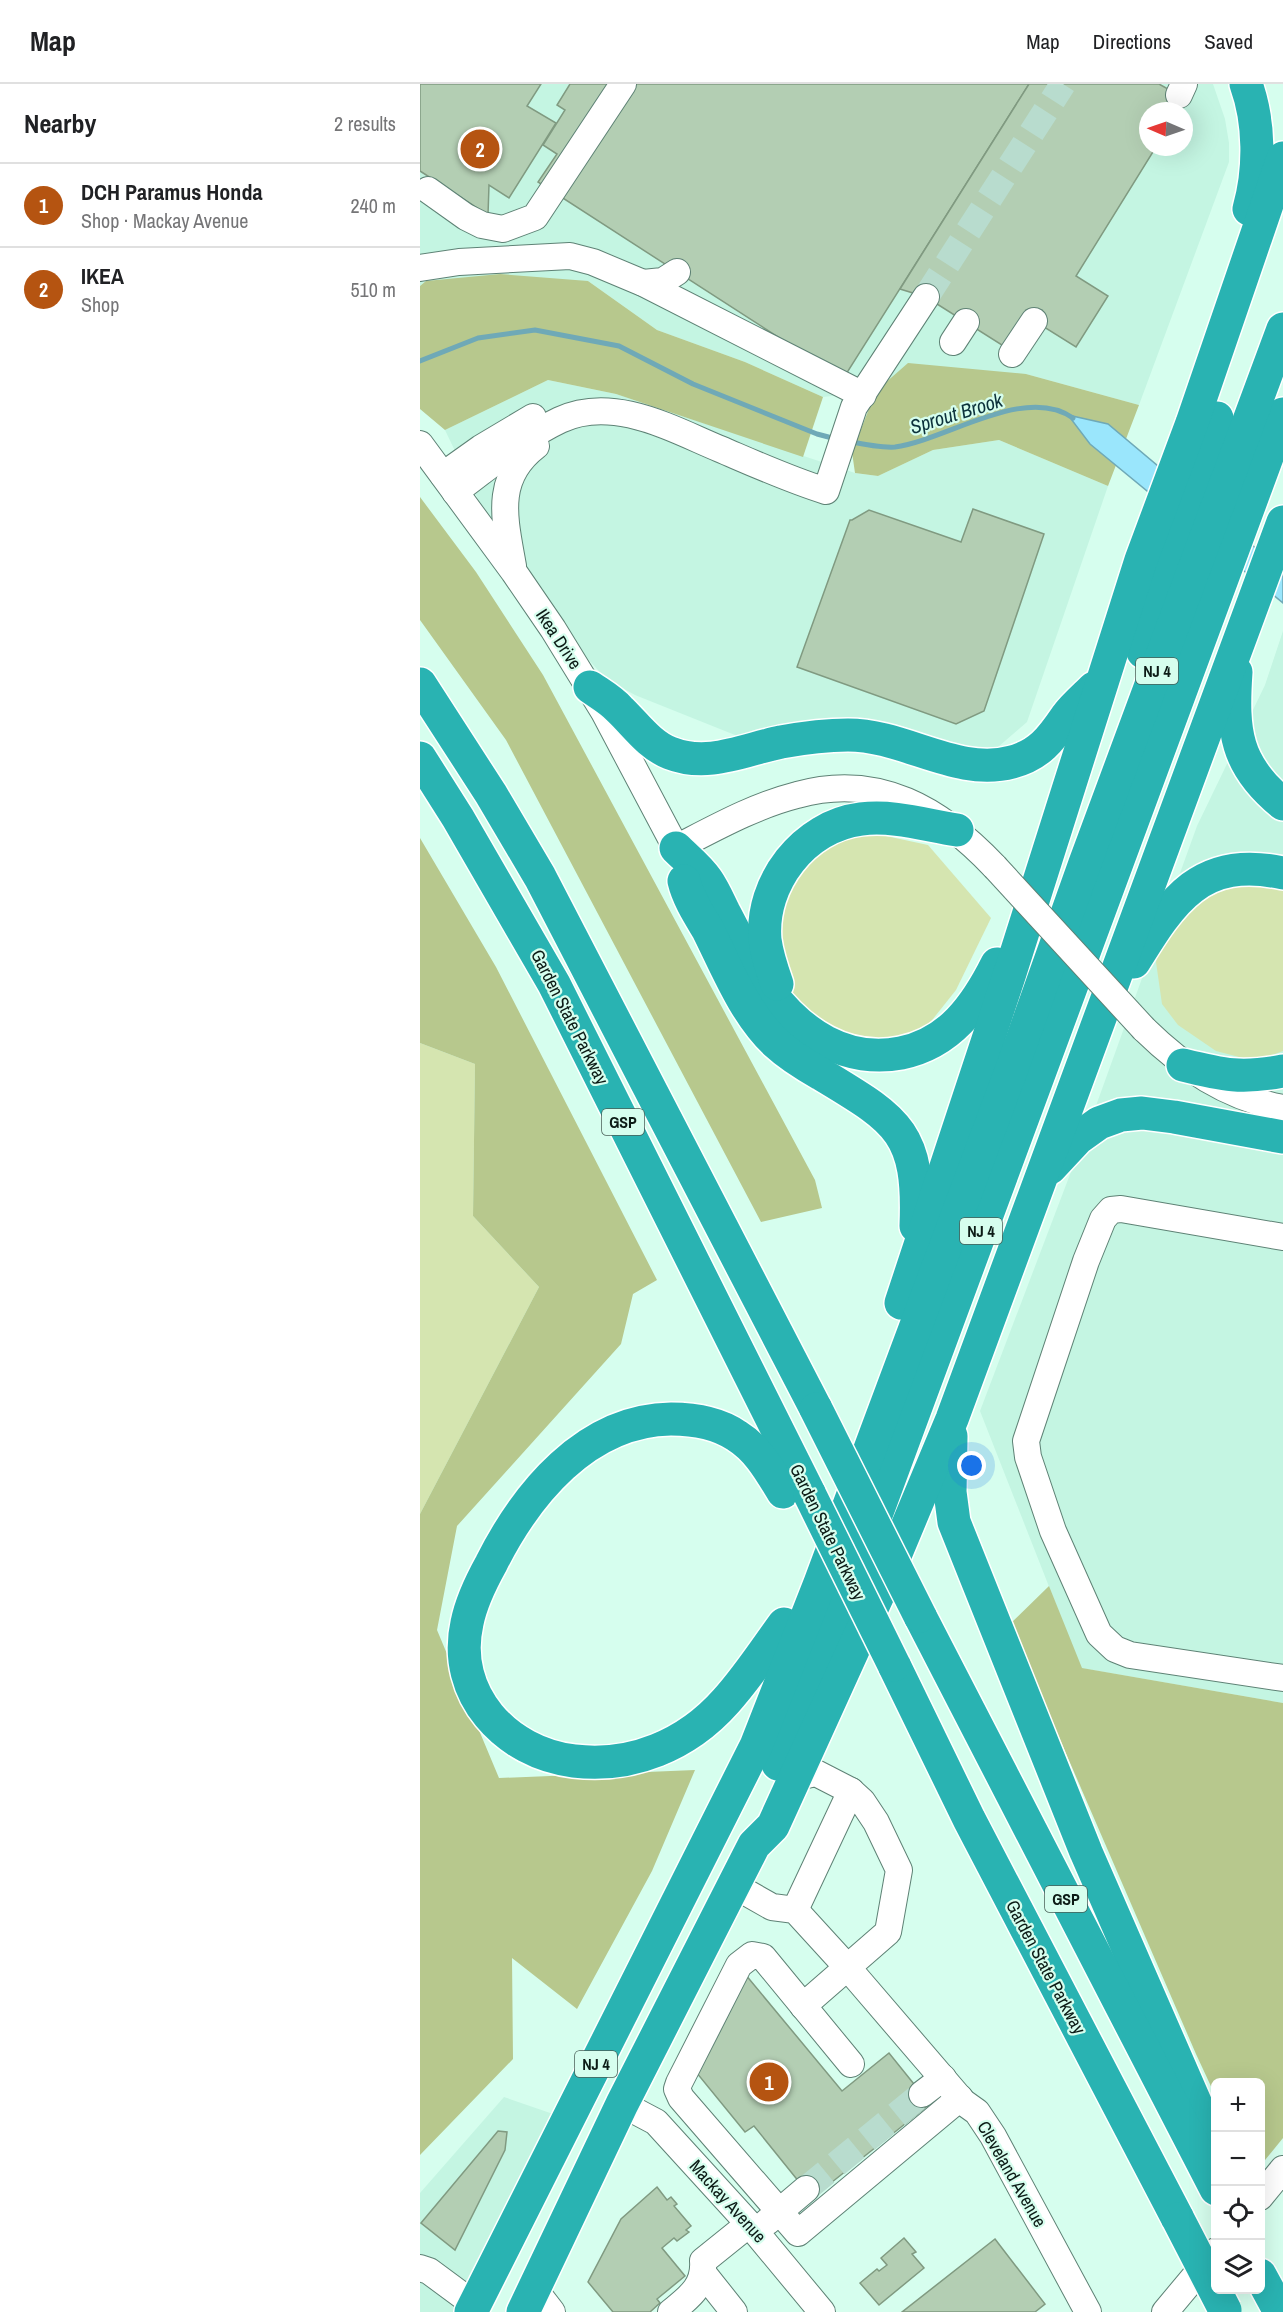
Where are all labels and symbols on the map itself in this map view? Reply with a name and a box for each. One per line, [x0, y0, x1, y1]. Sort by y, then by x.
north arrow [1139, 102, 1193, 156]
pin: 2 [460, 126, 500, 172]
water label: Sprout Brook [906, 386, 1006, 440]
street label: Ikea Drive [530, 604, 588, 674]
road number: NJ 4 [1136, 658, 1178, 684]
street label: Garden State Parkway [525, 945, 615, 1089]
road number: GSP [602, 1109, 644, 1135]
road number: NJ 4 [960, 1218, 1002, 1244]
your location [957, 1451, 986, 1480]
street label: Garden State Parkway [784, 1460, 872, 1605]
road number: GSP [1045, 1886, 1087, 1912]
street label: Garden State Parkway [1000, 1896, 1092, 2039]
road number: NJ 4 [575, 2051, 617, 2077]
pin: 1 [750, 2060, 788, 2104]
street label: Cleveland Avenue [971, 2116, 1053, 2232]
street label: Mackay Avenue [684, 2154, 772, 2248]

